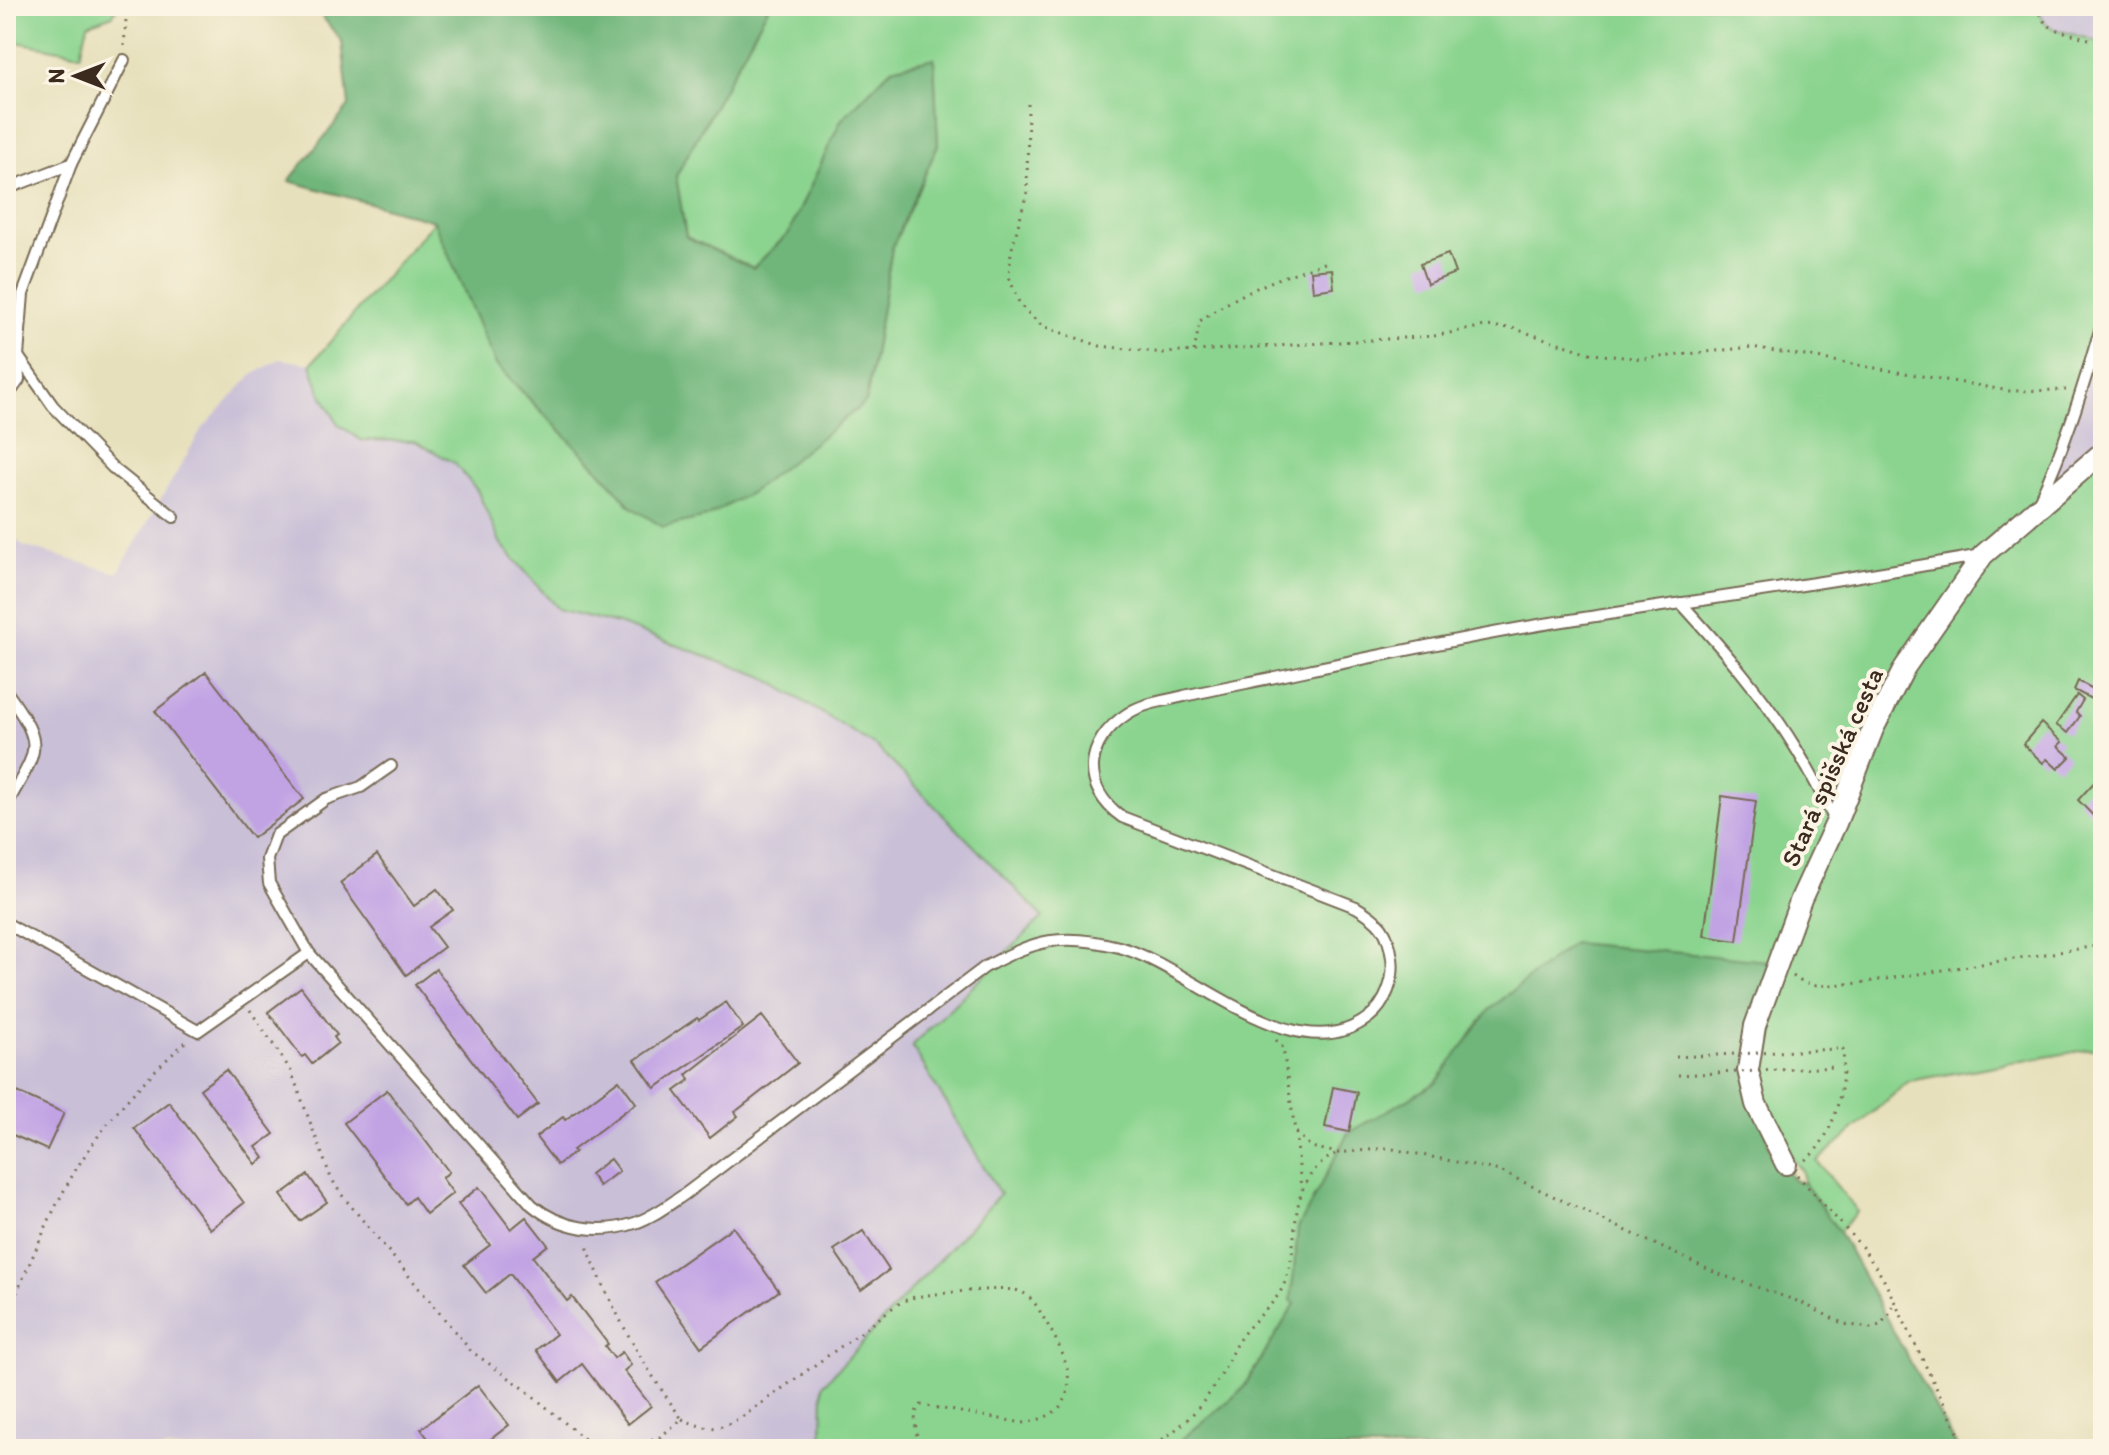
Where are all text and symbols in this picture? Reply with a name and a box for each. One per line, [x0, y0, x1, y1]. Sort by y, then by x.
north arrow [36, 36, 116, 116]
text: N [43, 69, 70, 83]
street label: Stará spišská cesta [1774, 663, 1890, 871]

